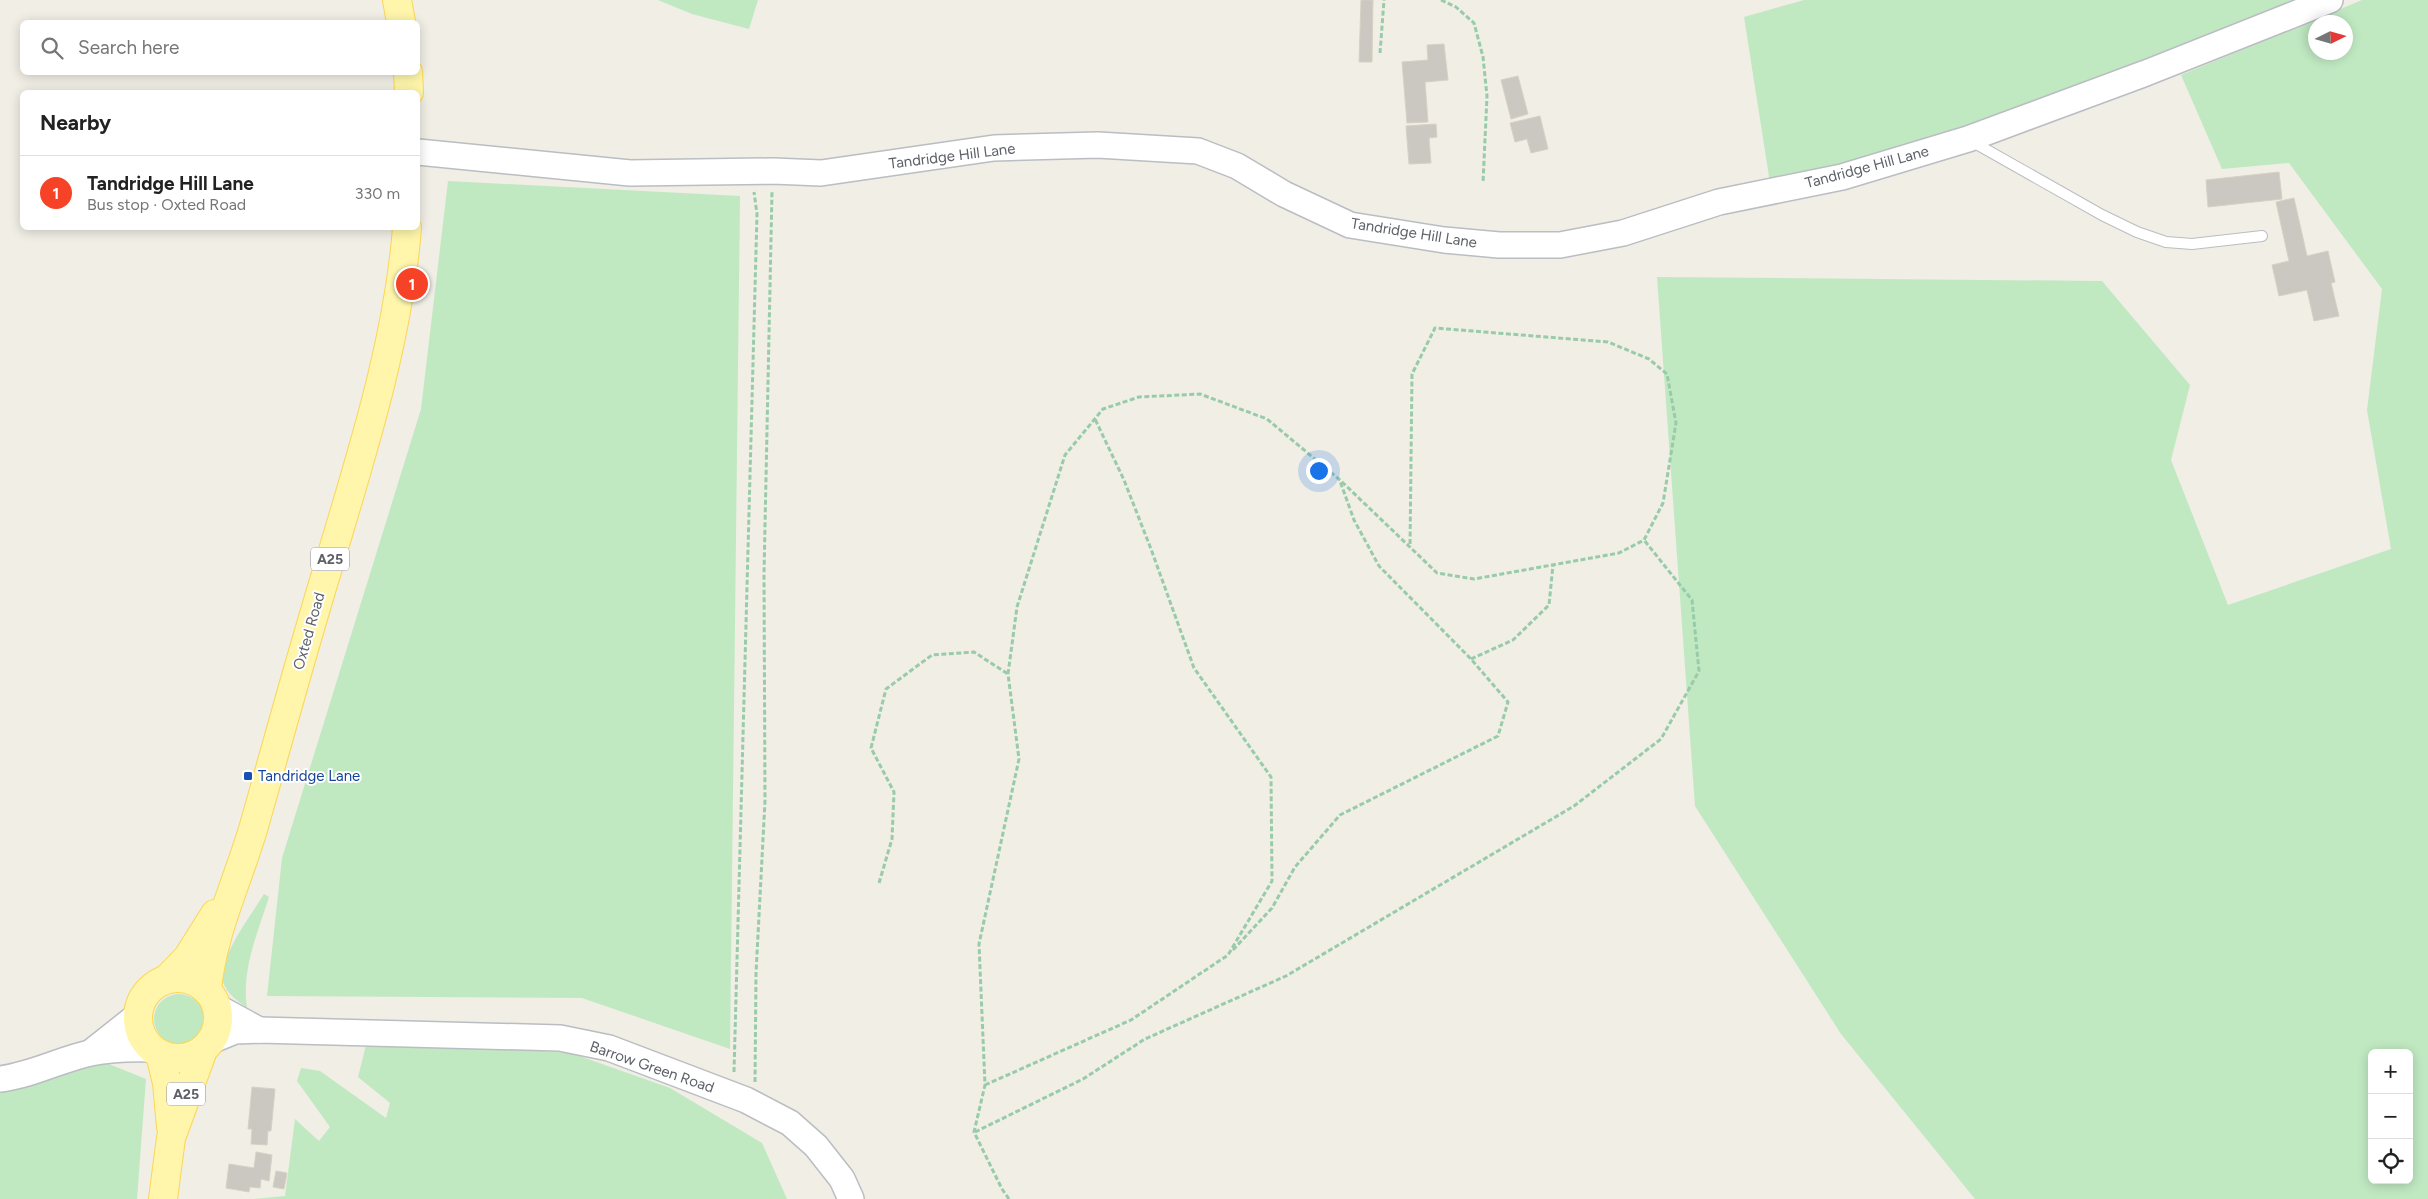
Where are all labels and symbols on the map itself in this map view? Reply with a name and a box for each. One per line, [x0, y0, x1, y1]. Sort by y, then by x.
north arrow [2308, 15, 2353, 60]
street label: Tandridge Hill Lane [888, 139, 1016, 173]
street label: Tandridge Hill Lane [1803, 142, 1931, 192]
street label: Tandridge Hill Lane [1350, 214, 1478, 252]
pin: 1 [396, 265, 428, 303]
your location [1306, 458, 1332, 484]
road number: A25 [311, 548, 349, 570]
street label: Oxted Road [289, 590, 329, 672]
place label: Tandridge Lane [258, 767, 360, 785]
marker: Tandridge Lane [242, 770, 254, 782]
street label: Barrow Green Road [587, 1037, 717, 1097]
road number: A25 [167, 1082, 205, 1106]

